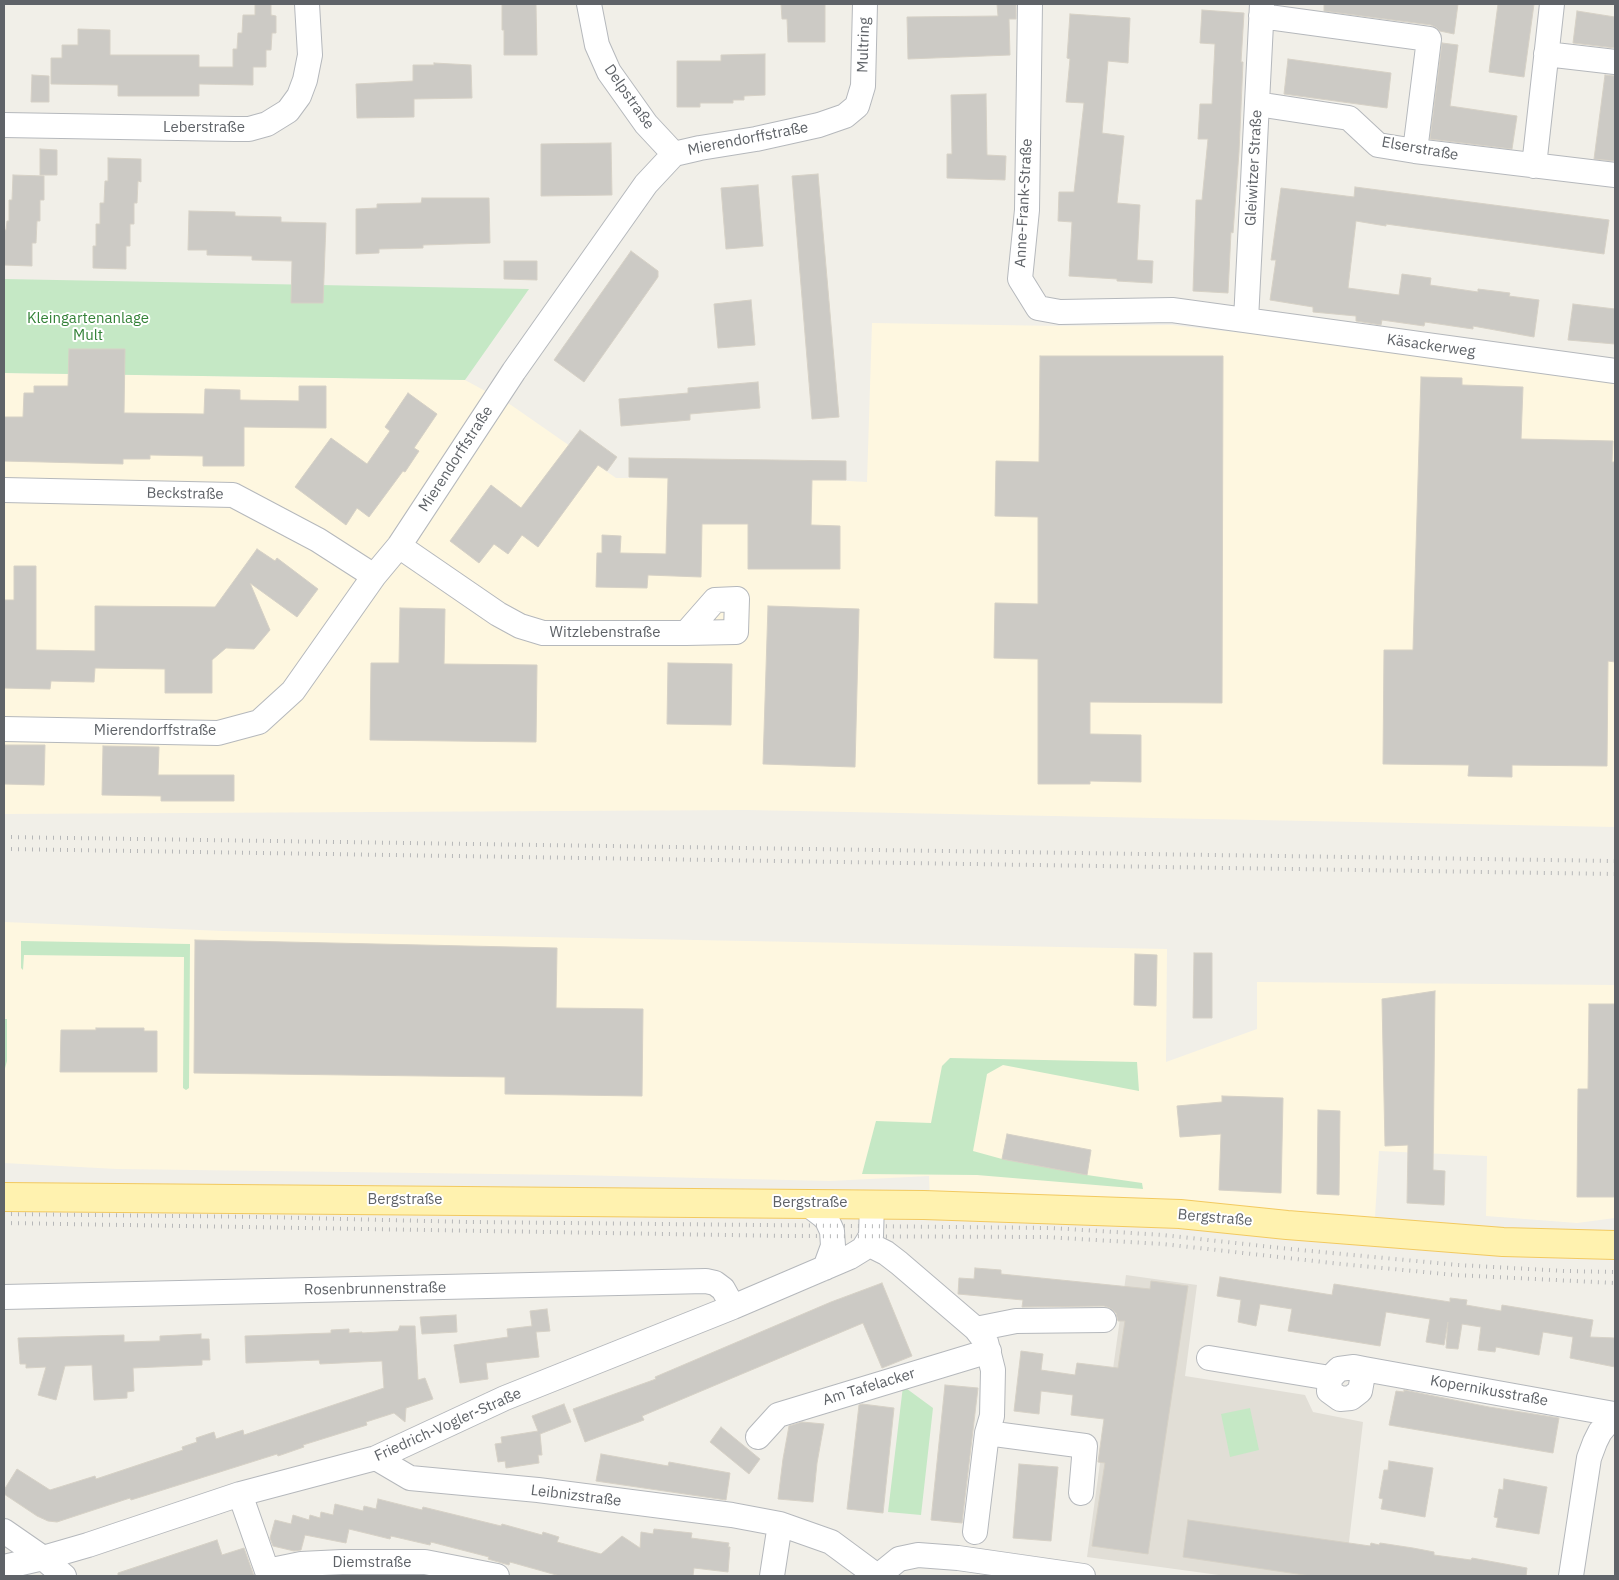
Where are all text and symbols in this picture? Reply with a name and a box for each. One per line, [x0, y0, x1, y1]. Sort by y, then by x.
street label: Multring [854, 17, 874, 73]
street label: Delpstraße [600, 61, 658, 133]
street label: Gleiwitzer Straße [1242, 109, 1266, 227]
street label: Mierendorffstraße [686, 118, 810, 160]
street label: Leberstraße [163, 119, 245, 137]
street label: Elserstraße [1380, 133, 1460, 165]
street label: Anne-Frank-Straße [1012, 138, 1036, 268]
park label: Kleingartenanlage Mult [27, 310, 149, 345]
street label: Käsackerweg [1386, 331, 1476, 361]
street label: Mierendorffstraße [415, 403, 497, 515]
street label: Beckstraße [146, 484, 224, 504]
street label: Witzlebenstraße [550, 624, 660, 642]
street label: Mierendorffstraße [94, 722, 216, 740]
street label: Bergstraße [368, 1191, 442, 1209]
street label: Bergstraße [773, 1194, 847, 1212]
street label: Bergstraße [1177, 1206, 1253, 1230]
street label: Rosenbrunnenstraße [304, 1279, 446, 1299]
street label: Am Tafelacker [821, 1364, 917, 1410]
street label: Kopernikusstraße [1429, 1372, 1549, 1410]
street label: Friedrich-Vogler-Straße [372, 1385, 524, 1465]
street label: Leibnizstraße [530, 1482, 622, 1510]
street label: Diemstraße [333, 1554, 411, 1572]

